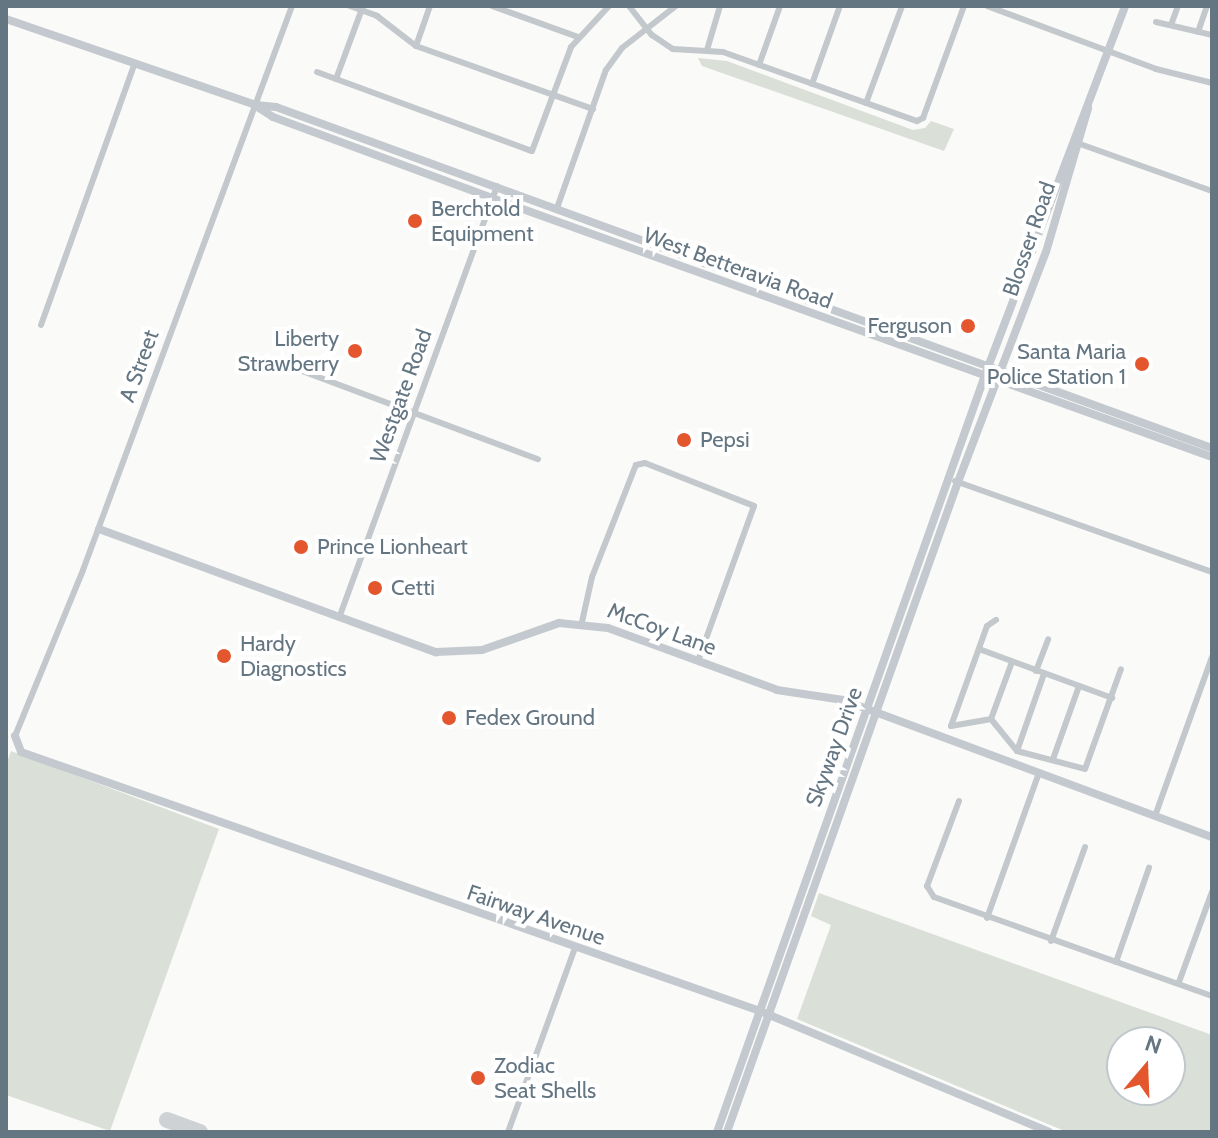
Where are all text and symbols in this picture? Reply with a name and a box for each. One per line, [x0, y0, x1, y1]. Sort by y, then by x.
street label: Blosser Road [997, 178, 1061, 300]
place label: Berchtold Equipment [431, 195, 534, 246]
marker: Berchtold Equipment [406, 212, 424, 230]
street label: West Betteravia Road [640, 222, 836, 314]
place label: Ferguson [867, 313, 952, 339]
marker: Ferguson [959, 317, 977, 335]
place label: Liberty Strawberry [238, 325, 339, 376]
street label: A Street [114, 326, 164, 406]
street label: Westgate Road [365, 326, 437, 466]
place label: Santa Maria Police Station 1 [987, 338, 1126, 390]
marker: Liberty Strawberry [346, 342, 364, 360]
marker: Santa Maria Police Station 1 [1133, 355, 1151, 373]
place label: Pepsi [700, 427, 750, 453]
marker: Pepsi [675, 431, 693, 449]
place label: Prince Lionheart [317, 534, 468, 560]
marker: Prince Lionheart [292, 538, 310, 556]
place label: Cetti [391, 575, 435, 601]
marker: Cetti [366, 579, 384, 597]
street label: McCoy Lane [604, 597, 720, 661]
place label: Hardy Diagnostics [240, 630, 347, 682]
marker: Hardy Diagnostics [215, 647, 233, 665]
street label: Skyway Drive [800, 684, 868, 810]
place label: Fedex Ground [465, 705, 595, 731]
marker: Fedex Ground [440, 709, 458, 727]
street label: Fairway Avenue [464, 879, 608, 951]
north arrow [1106, 1026, 1186, 1106]
text: N [1142, 1029, 1165, 1060]
place label: Zodiac Seat Shells [494, 1052, 596, 1104]
marker: Zodiac Seat Shells [469, 1069, 487, 1087]

